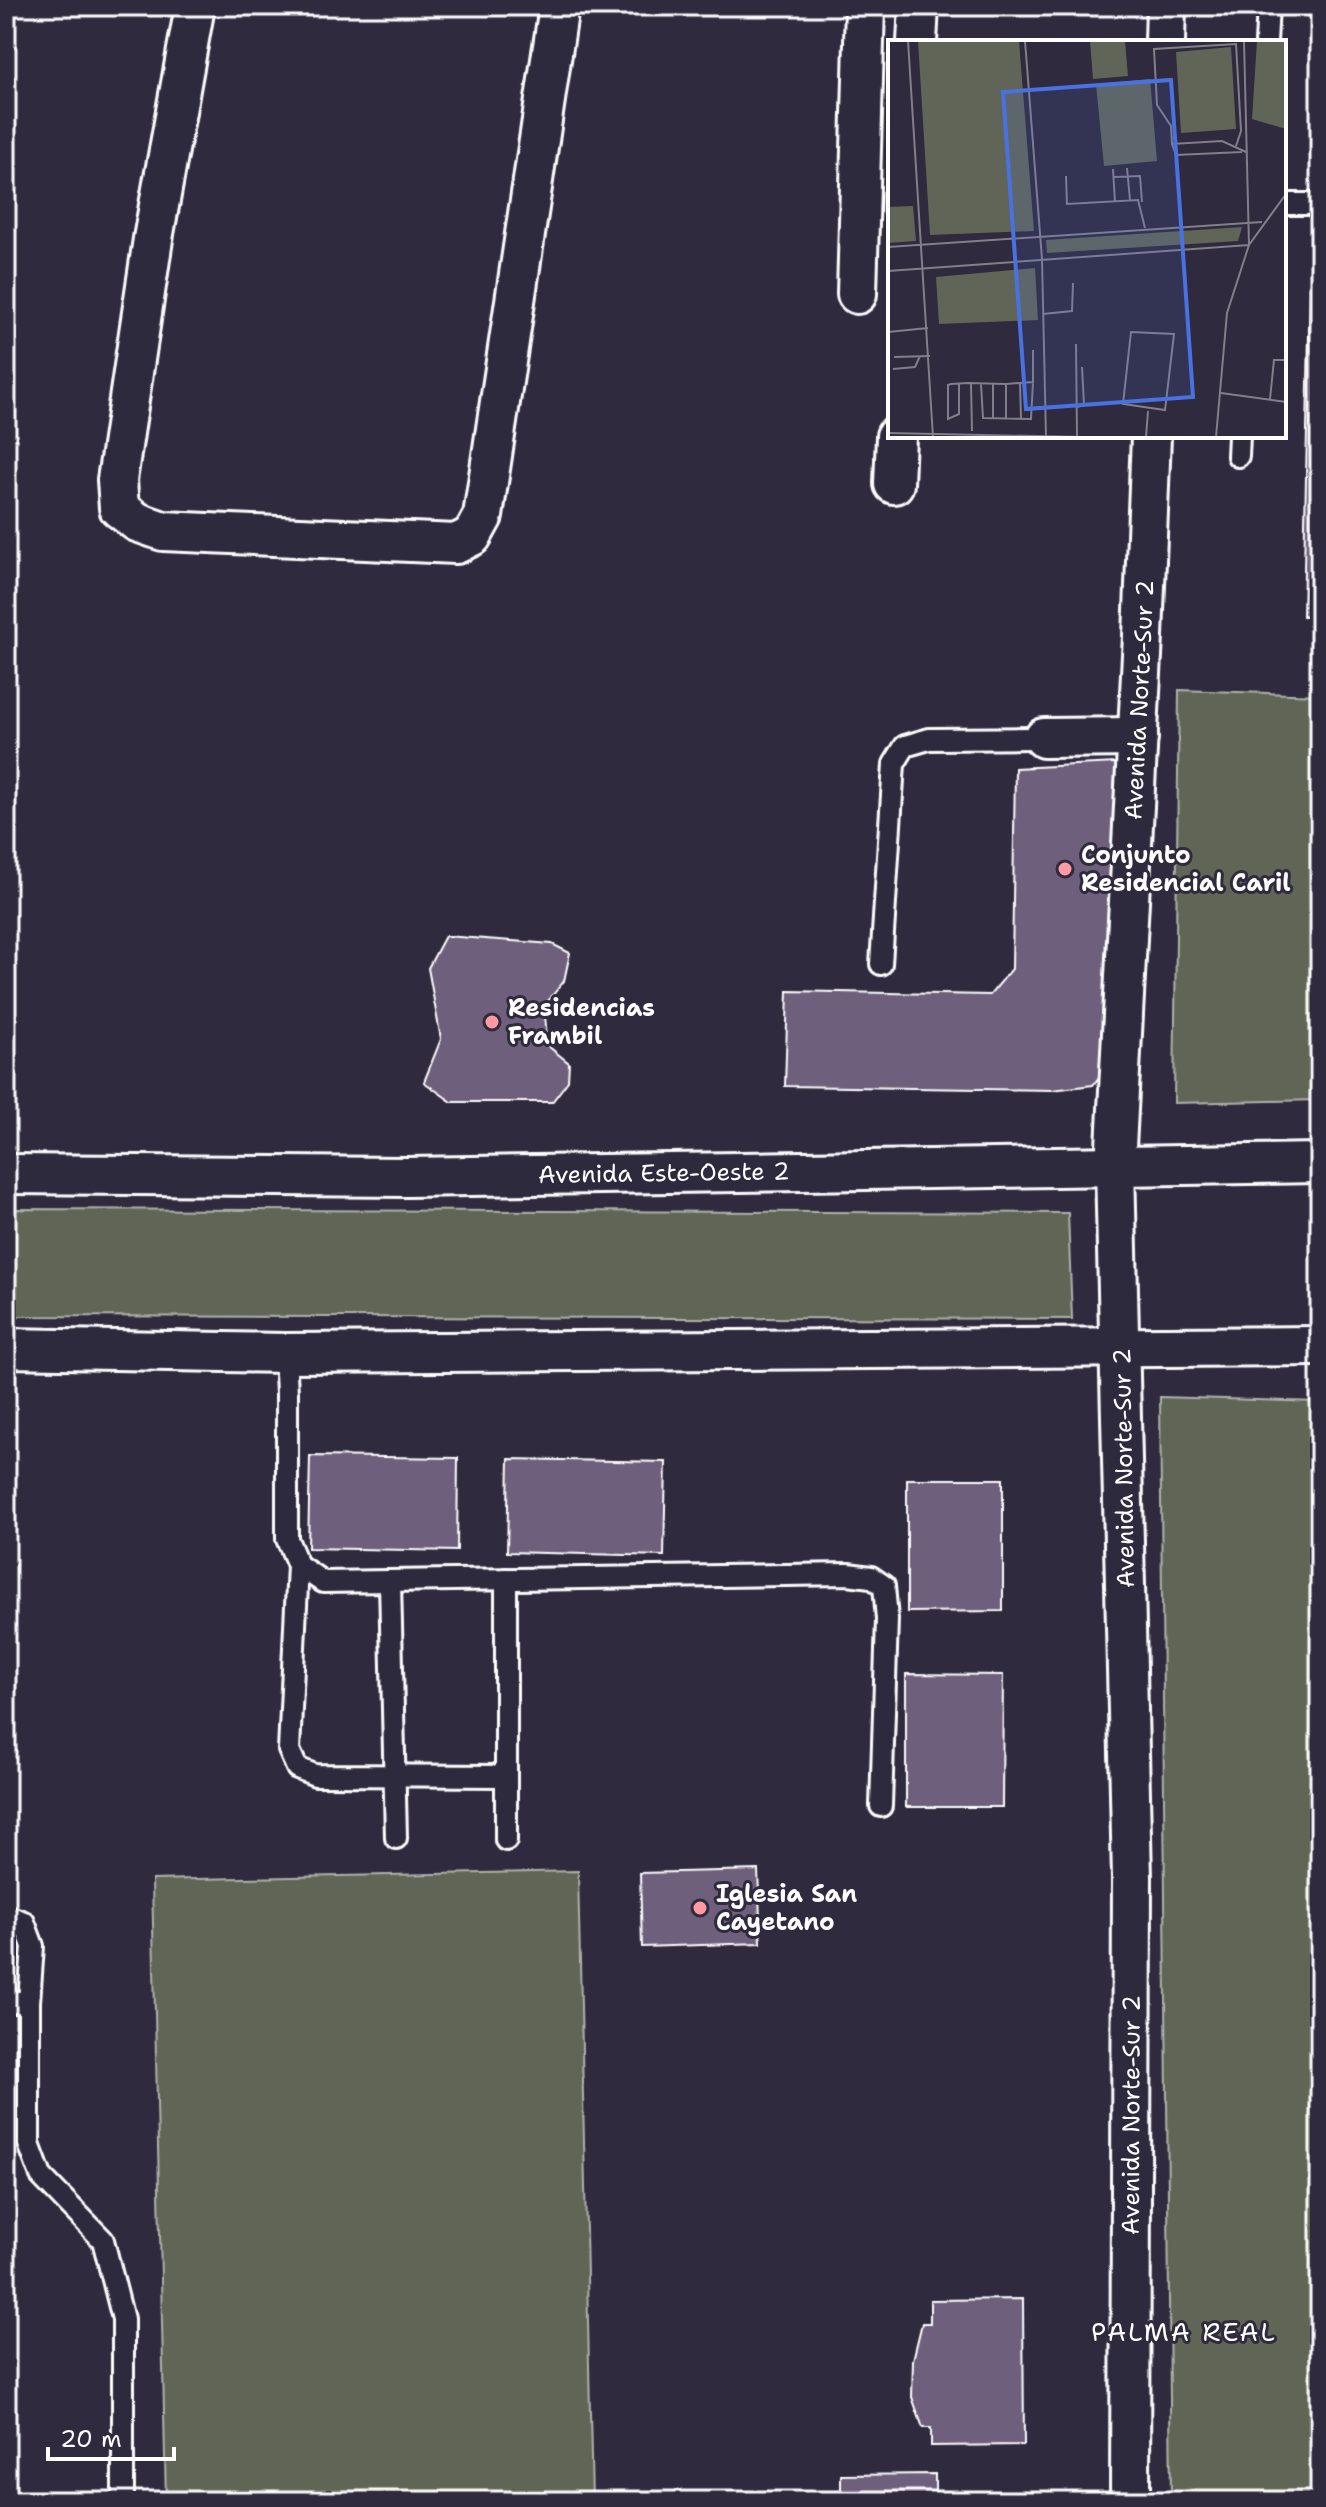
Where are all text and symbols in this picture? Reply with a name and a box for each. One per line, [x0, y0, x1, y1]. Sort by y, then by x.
inset map [888, 40, 1286, 438]
street label: Avenida Norte-Sur 2 [1117, 579, 1161, 821]
place label: Conjunto Residencial Caril [1081, 839, 1291, 899]
marker: Conjunto Residencial Caril [1056, 860, 1074, 878]
place label: Residencias Frambil [508, 992, 655, 1052]
marker: Residencias Frambil [483, 1013, 501, 1031]
street label: Avenida Este-Oeste 2 [538, 1155, 790, 1191]
street label: Avenida Norte-Sur 2 [1106, 1348, 1142, 1588]
place label: Iglesia San Cayetano [716, 1878, 857, 1938]
marker: Iglesia San Cayetano [691, 1899, 709, 1917]
street label: Avenida Norte-Sur 2 [1115, 1995, 1148, 2235]
district label: PALMA REAL [1091, 2314, 1277, 2349]
scale bar [48, 2411, 174, 2461]
text: 20 m [60, 2423, 122, 2455]

